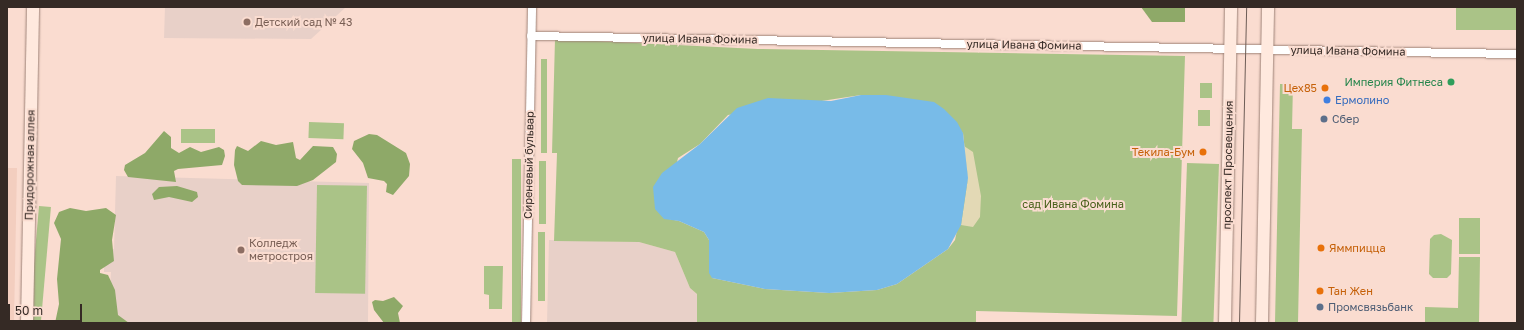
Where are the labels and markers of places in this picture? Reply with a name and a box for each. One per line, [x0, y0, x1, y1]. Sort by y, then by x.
place label: Детский сад № 43 [255, 15, 353, 29]
marker: Детский сад № 43 [242, 17, 252, 27]
place label: Империя Фитнеса [1344, 75, 1443, 89]
marker: Империя Фитнеса [1446, 77, 1456, 87]
place label: Цех85 [1283, 81, 1317, 95]
marker: Цех85 [1320, 83, 1330, 93]
place label: Ермолино [1335, 93, 1389, 107]
marker: Ермолино [1322, 95, 1332, 105]
place label: Сбер [1332, 112, 1359, 126]
marker: Сбер [1319, 114, 1329, 124]
place label: Текила-Бум [1132, 145, 1195, 159]
marker: Текила-Бум [1198, 147, 1208, 157]
place label: Колледж метростроя [249, 237, 313, 263]
place label: Яммпицца [1329, 241, 1386, 255]
marker: Яммпицца [1316, 243, 1326, 253]
marker: Колледж метростроя [236, 245, 246, 255]
place label: Тан Жен [1328, 284, 1373, 298]
marker: Тан Жен [1315, 286, 1325, 296]
place label: Промсвязьбанк [1328, 300, 1413, 314]
marker: Промсвязьбанк [1315, 302, 1325, 312]

